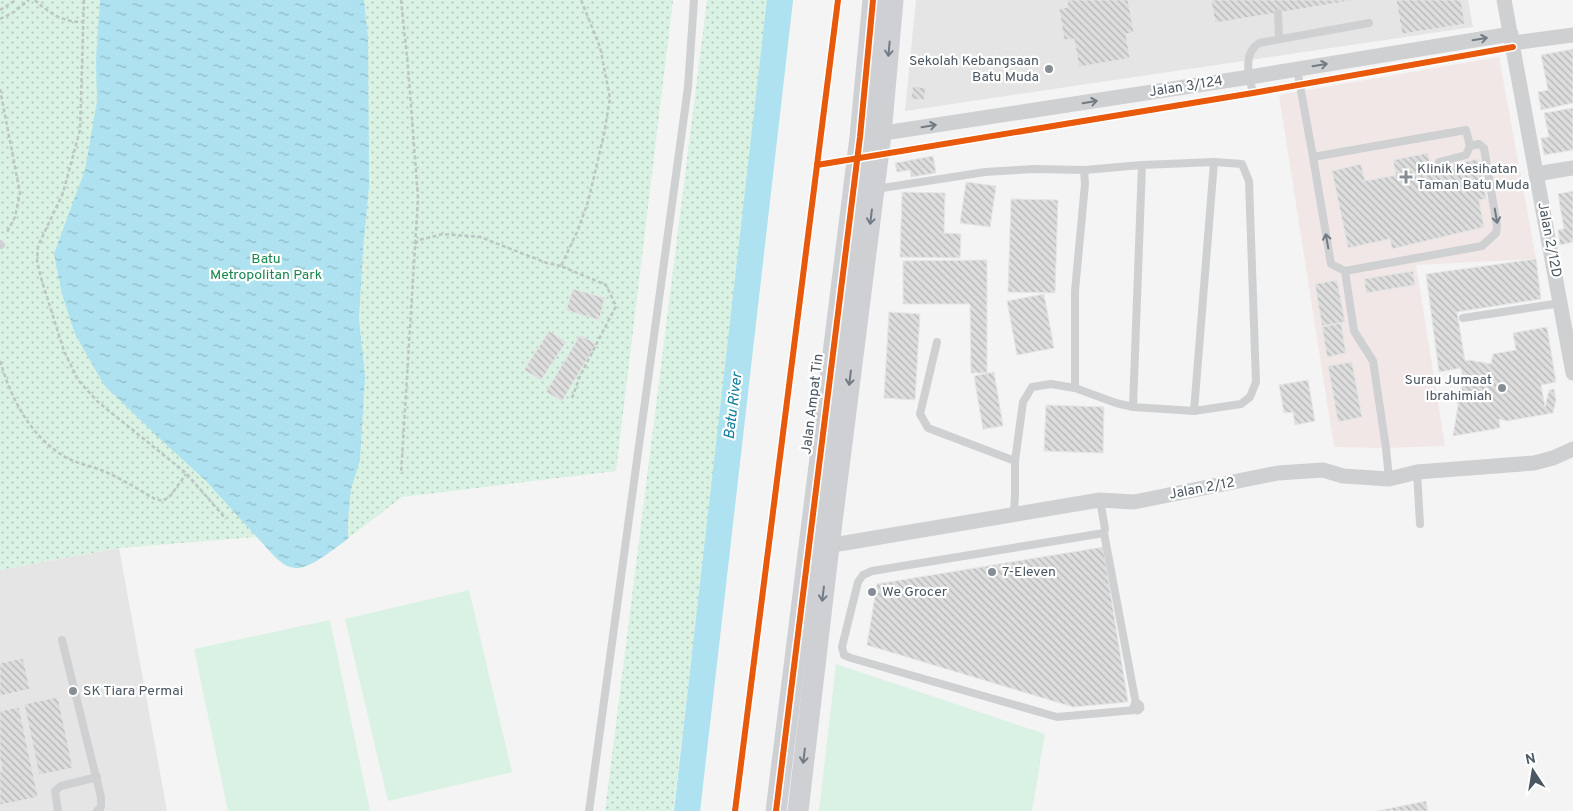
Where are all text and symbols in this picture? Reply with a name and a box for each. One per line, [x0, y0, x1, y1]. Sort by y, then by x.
one-way arrow [1472, 34, 1488, 44]
one-way arrow [884, 40, 894, 56]
place label: Sekolah Kebangsaan Batu Muda [909, 53, 1039, 86]
one-way arrow [1311, 60, 1327, 70]
marker: Sekolah Kebangsaan Batu Muda [1043, 63, 1055, 75]
street label: Jalan 3/124 [1148, 73, 1224, 101]
one-way arrow [1082, 96, 1098, 106]
one-way arrow [921, 121, 937, 131]
place label: Klinik Kesihatan Taman Batu Muda [1417, 161, 1529, 194]
marker: Klinik Kesihatan Taman Batu Muda [1399, 170, 1413, 184]
street label: Jalan 2/12D [1533, 201, 1565, 279]
one-way arrow [1491, 207, 1501, 223]
one-way arrow [866, 208, 876, 224]
one-way arrow [1321, 233, 1331, 249]
park label: Batu Metropolitan Park [210, 251, 322, 284]
street label: Jalan Ampat Tin [798, 353, 828, 455]
water label: Batu River [720, 370, 748, 441]
one-way arrow [845, 370, 855, 386]
place label: Surau Jumaat Ibrahimiah [1405, 372, 1492, 405]
marker: Surau Jumaat Ibrahimiah [1496, 382, 1508, 394]
street label: Jalan 2/12 [1168, 474, 1236, 504]
place label: 7-Eleven [1002, 564, 1056, 581]
marker: 7-Eleven [986, 566, 998, 578]
place label: We Grocer [882, 584, 948, 601]
one-way arrow [818, 586, 828, 602]
marker: We Grocer [866, 586, 878, 598]
place label: SK Tiara Permai [83, 683, 183, 700]
marker: SK Tiara Permai [67, 685, 79, 697]
north arrow [1508, 746, 1558, 796]
one-way arrow [799, 747, 809, 763]
text: N [1524, 750, 1537, 769]

